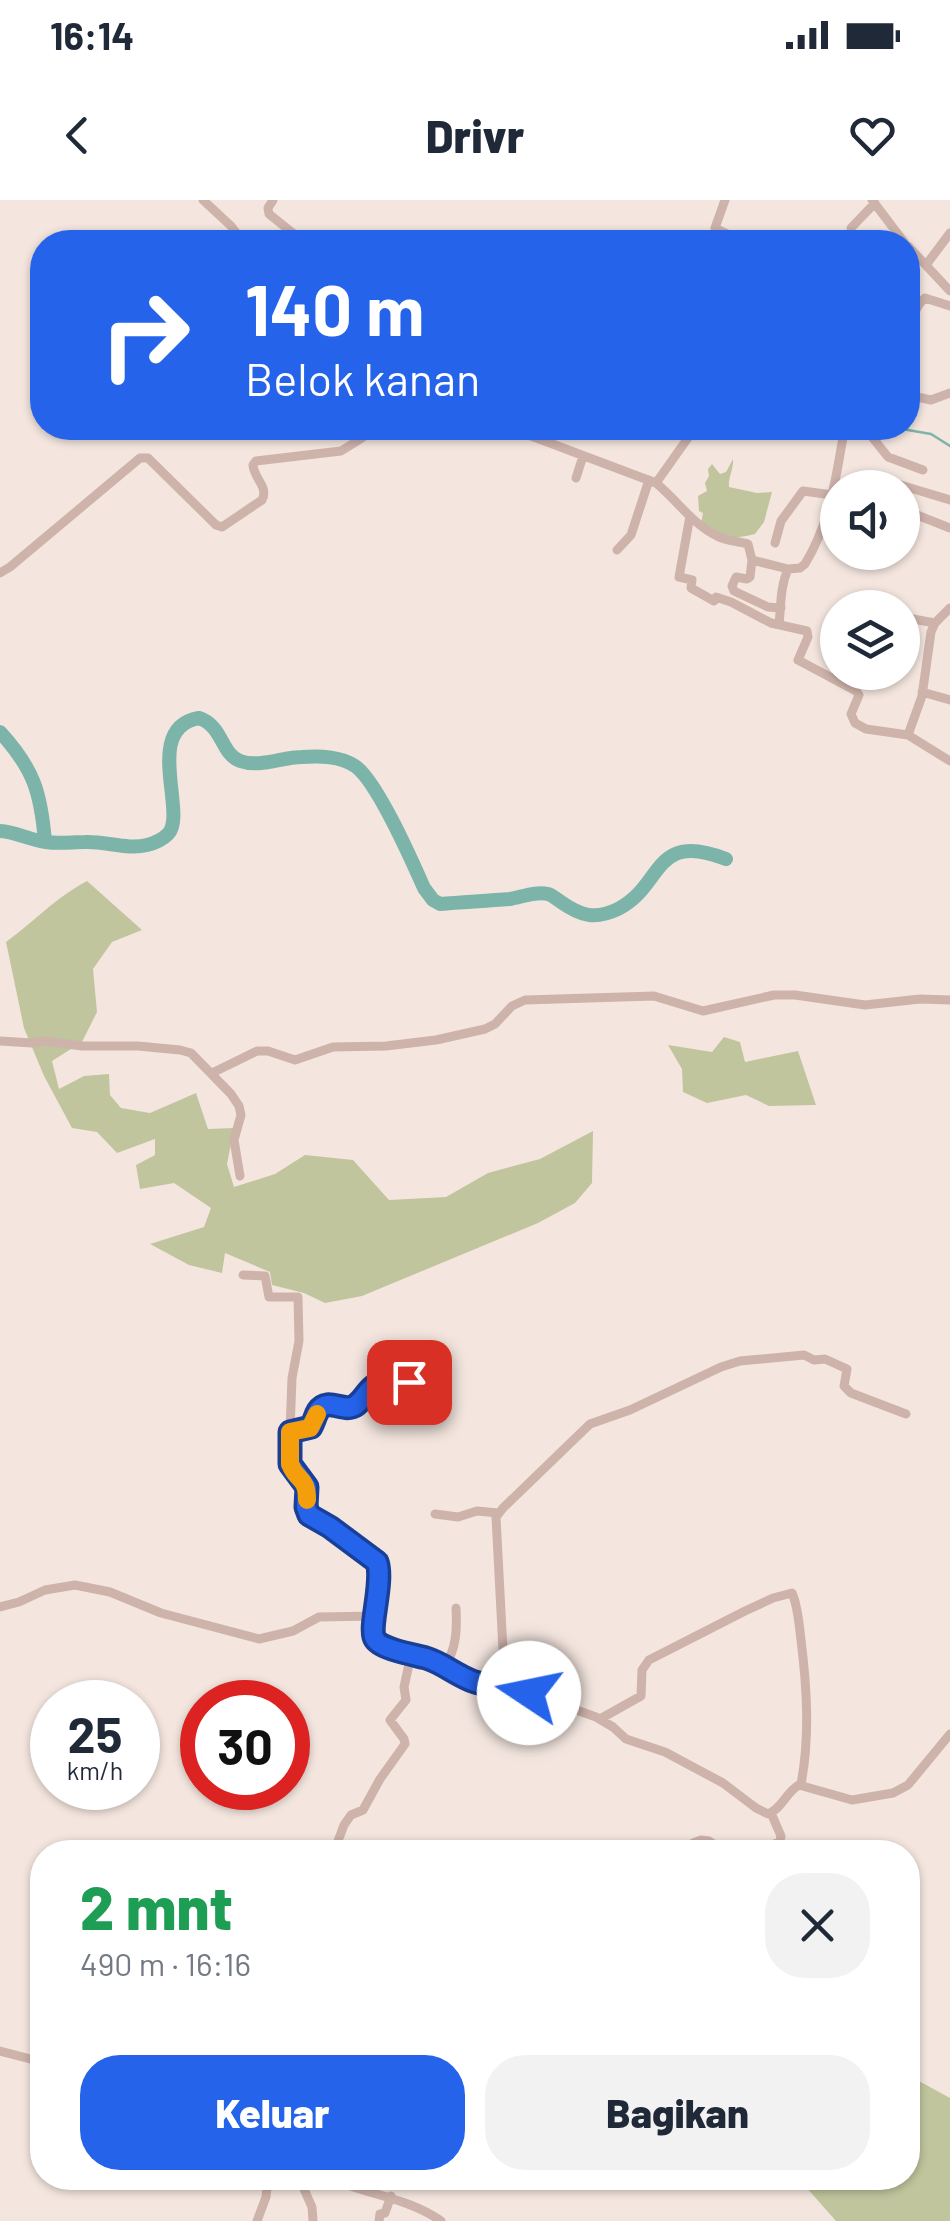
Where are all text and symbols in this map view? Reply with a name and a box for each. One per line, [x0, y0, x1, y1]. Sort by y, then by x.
text: 16:14 [50, 12, 134, 58]
icon: back [50, 108, 105, 163]
text: Drivr [426, 108, 524, 162]
icon: heart [845, 108, 900, 163]
text: 140 m [245, 266, 424, 350]
icon: right [80, 270, 210, 400]
text: Belok kanan [245, 351, 480, 405]
map controls [820, 470, 920, 690]
button: sound [820, 470, 920, 570]
button: layers [820, 590, 920, 690]
pin [367, 1340, 452, 1425]
icon: arrive [382, 1355, 437, 1410]
position arrow [477, 1641, 581, 1745]
speed limit sign: 30 [180, 1680, 310, 1810]
text: 25 [68, 1703, 122, 1763]
text: km/h [67, 1755, 123, 1785]
text: 2 mnt [80, 1870, 233, 1942]
button: close [765, 1873, 870, 1978]
text: 490 m · 16:16 [80, 1944, 251, 1982]
button: Keluar [80, 2055, 465, 2170]
button: Bagikan [485, 2055, 870, 2170]

